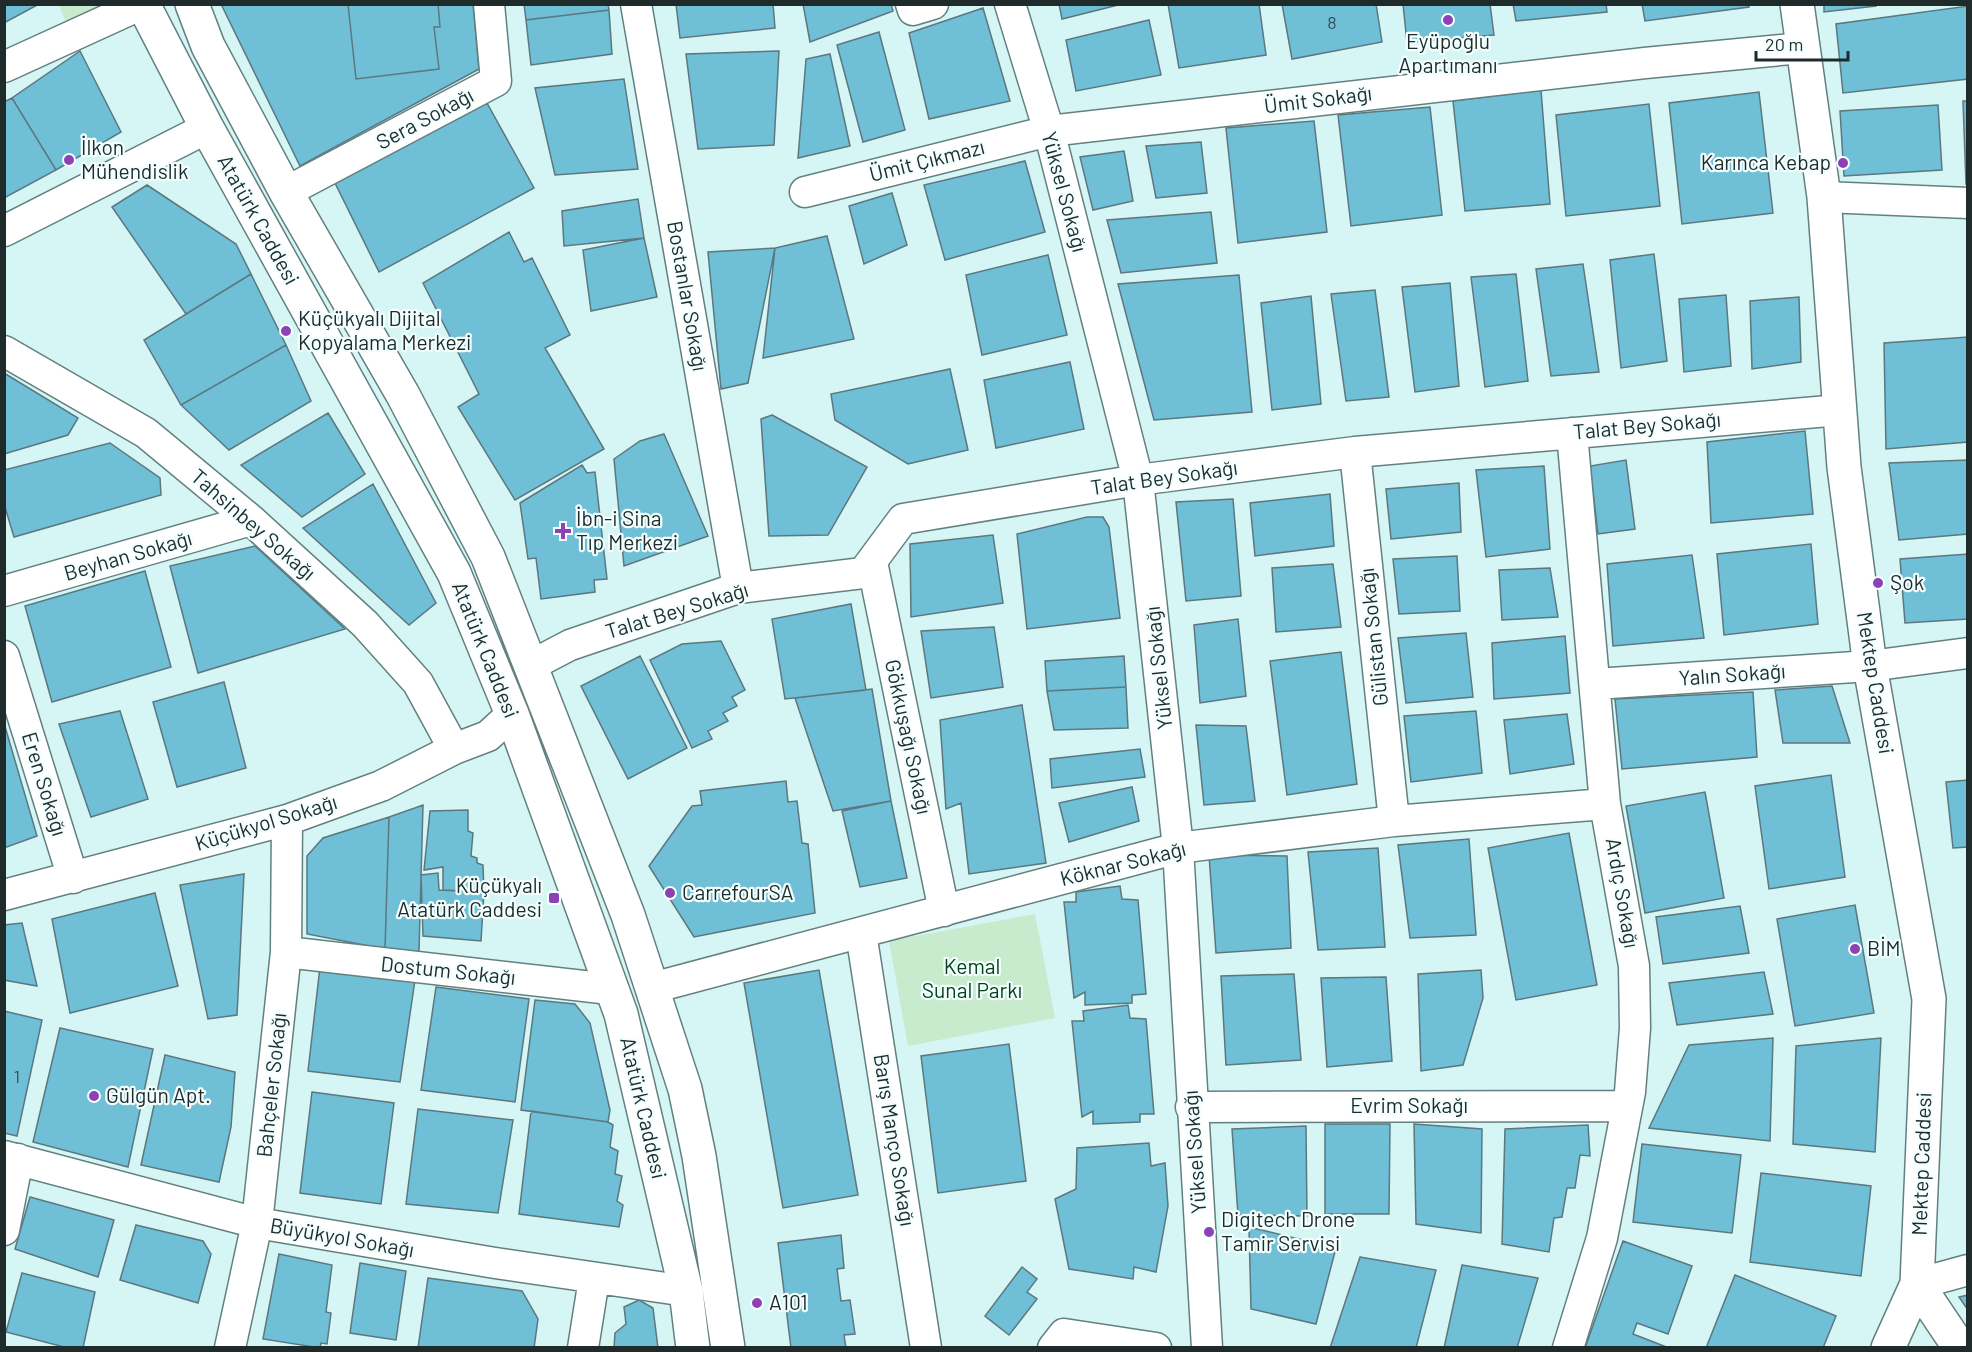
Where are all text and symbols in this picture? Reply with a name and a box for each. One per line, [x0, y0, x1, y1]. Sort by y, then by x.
house number: 8 [1327, 11, 1337, 33]
marker: Eyüpoğlu Apartımanı [1441, 13, 1455, 27]
scale bar [1756, 24, 1848, 62]
place label: Eyüpoğlu Apartımanı [1399, 28, 1497, 77]
text: 20 m [1765, 33, 1803, 55]
street label: Ümit Sokağı [1262, 79, 1373, 118]
street label: Sera Sokağı [371, 82, 477, 154]
street label: Yüksel Sokağı [1037, 129, 1094, 255]
street label: Ümit Çıkmazı [866, 133, 987, 186]
place label: İlkon Mühendislik [81, 134, 189, 183]
place label: Karınca Kebap [1701, 149, 1831, 174]
street label: Atatürk Caddesi [213, 150, 305, 289]
marker: İlkon Mühendislik [62, 153, 76, 167]
marker: Karınca Kebap [1836, 156, 1850, 170]
street label: Bostanlar Sokağı [663, 219, 714, 373]
place label: Küçükyalı Dijital Kopyalama Merkezi [298, 305, 471, 354]
marker: Küçükyalı Dijital Kopyalama Merkezi [279, 324, 293, 338]
street label: Talat Bey Sokağı [1572, 406, 1722, 443]
street label: Talat Bey Sokağı [1089, 454, 1239, 499]
street label: Tahsinbey Sokağı [187, 463, 321, 585]
place label: İbn-i Sina Tıp Merkezi [576, 505, 678, 554]
marker: İbn-i Sina Tıp Merkezi [554, 522, 572, 540]
street label: Beyhan Sokağı [61, 524, 194, 585]
street label: Gülistan Sokağı [1353, 567, 1392, 707]
place label: Şok [1890, 569, 1924, 594]
street label: Talat Bey Sokağı [602, 576, 751, 643]
marker: Şok [1871, 576, 1885, 590]
street label: Atatürk Caddesi [448, 578, 525, 721]
street label: Yüksel Sokağı [1139, 605, 1176, 731]
street label: Mektep Caddesi [1853, 610, 1900, 756]
street label: Gökkuşağı Sokağı [881, 657, 938, 816]
street label: Yalın Sokağı [1678, 657, 1786, 690]
street label: Eren Sokağı [18, 729, 73, 839]
street label: Küçükyol Sokağı [192, 788, 340, 855]
street label: Köknar Sokağı [1057, 835, 1188, 890]
street label: Ardıç Sokağı [1601, 836, 1645, 950]
place label: Küçükyalı Atatürk Caddesi [397, 872, 542, 921]
place label: CarrefourSA [682, 879, 794, 904]
marker: CarrefourSA [663, 886, 677, 900]
marker: Küçükyalı Atatürk Caddesi [547, 891, 561, 905]
place label: BİM [1867, 935, 1901, 960]
marker: BİM [1848, 942, 1862, 956]
street label: Dostum Sokağı [380, 950, 517, 989]
park label: Kemal Sunal Parkı [922, 953, 1022, 1002]
street label: Bahçeler Sokağı [250, 1011, 291, 1158]
street label: Atatürk Caddesi [616, 1034, 673, 1181]
street label: Barış Manço Sokağı [870, 1052, 921, 1228]
house number: 1 [14, 1065, 20, 1087]
place label: Gülgün Apt. [106, 1082, 211, 1107]
marker: Gülgün Apt. [87, 1089, 101, 1103]
street label: Yüksel Sokağı [1177, 1089, 1210, 1215]
street label: Evrim Sokağı [1350, 1092, 1468, 1117]
street label: Mektep Caddesi [1905, 1092, 1936, 1236]
place label: Digitech Drone Tamir Servisi [1221, 1206, 1355, 1255]
street label: Büyükyol Sokağı [268, 1212, 416, 1262]
marker: Digitech Drone Tamir Servisi [1202, 1225, 1216, 1239]
place label: A101 [769, 1289, 808, 1314]
marker: A101 [750, 1296, 764, 1310]

